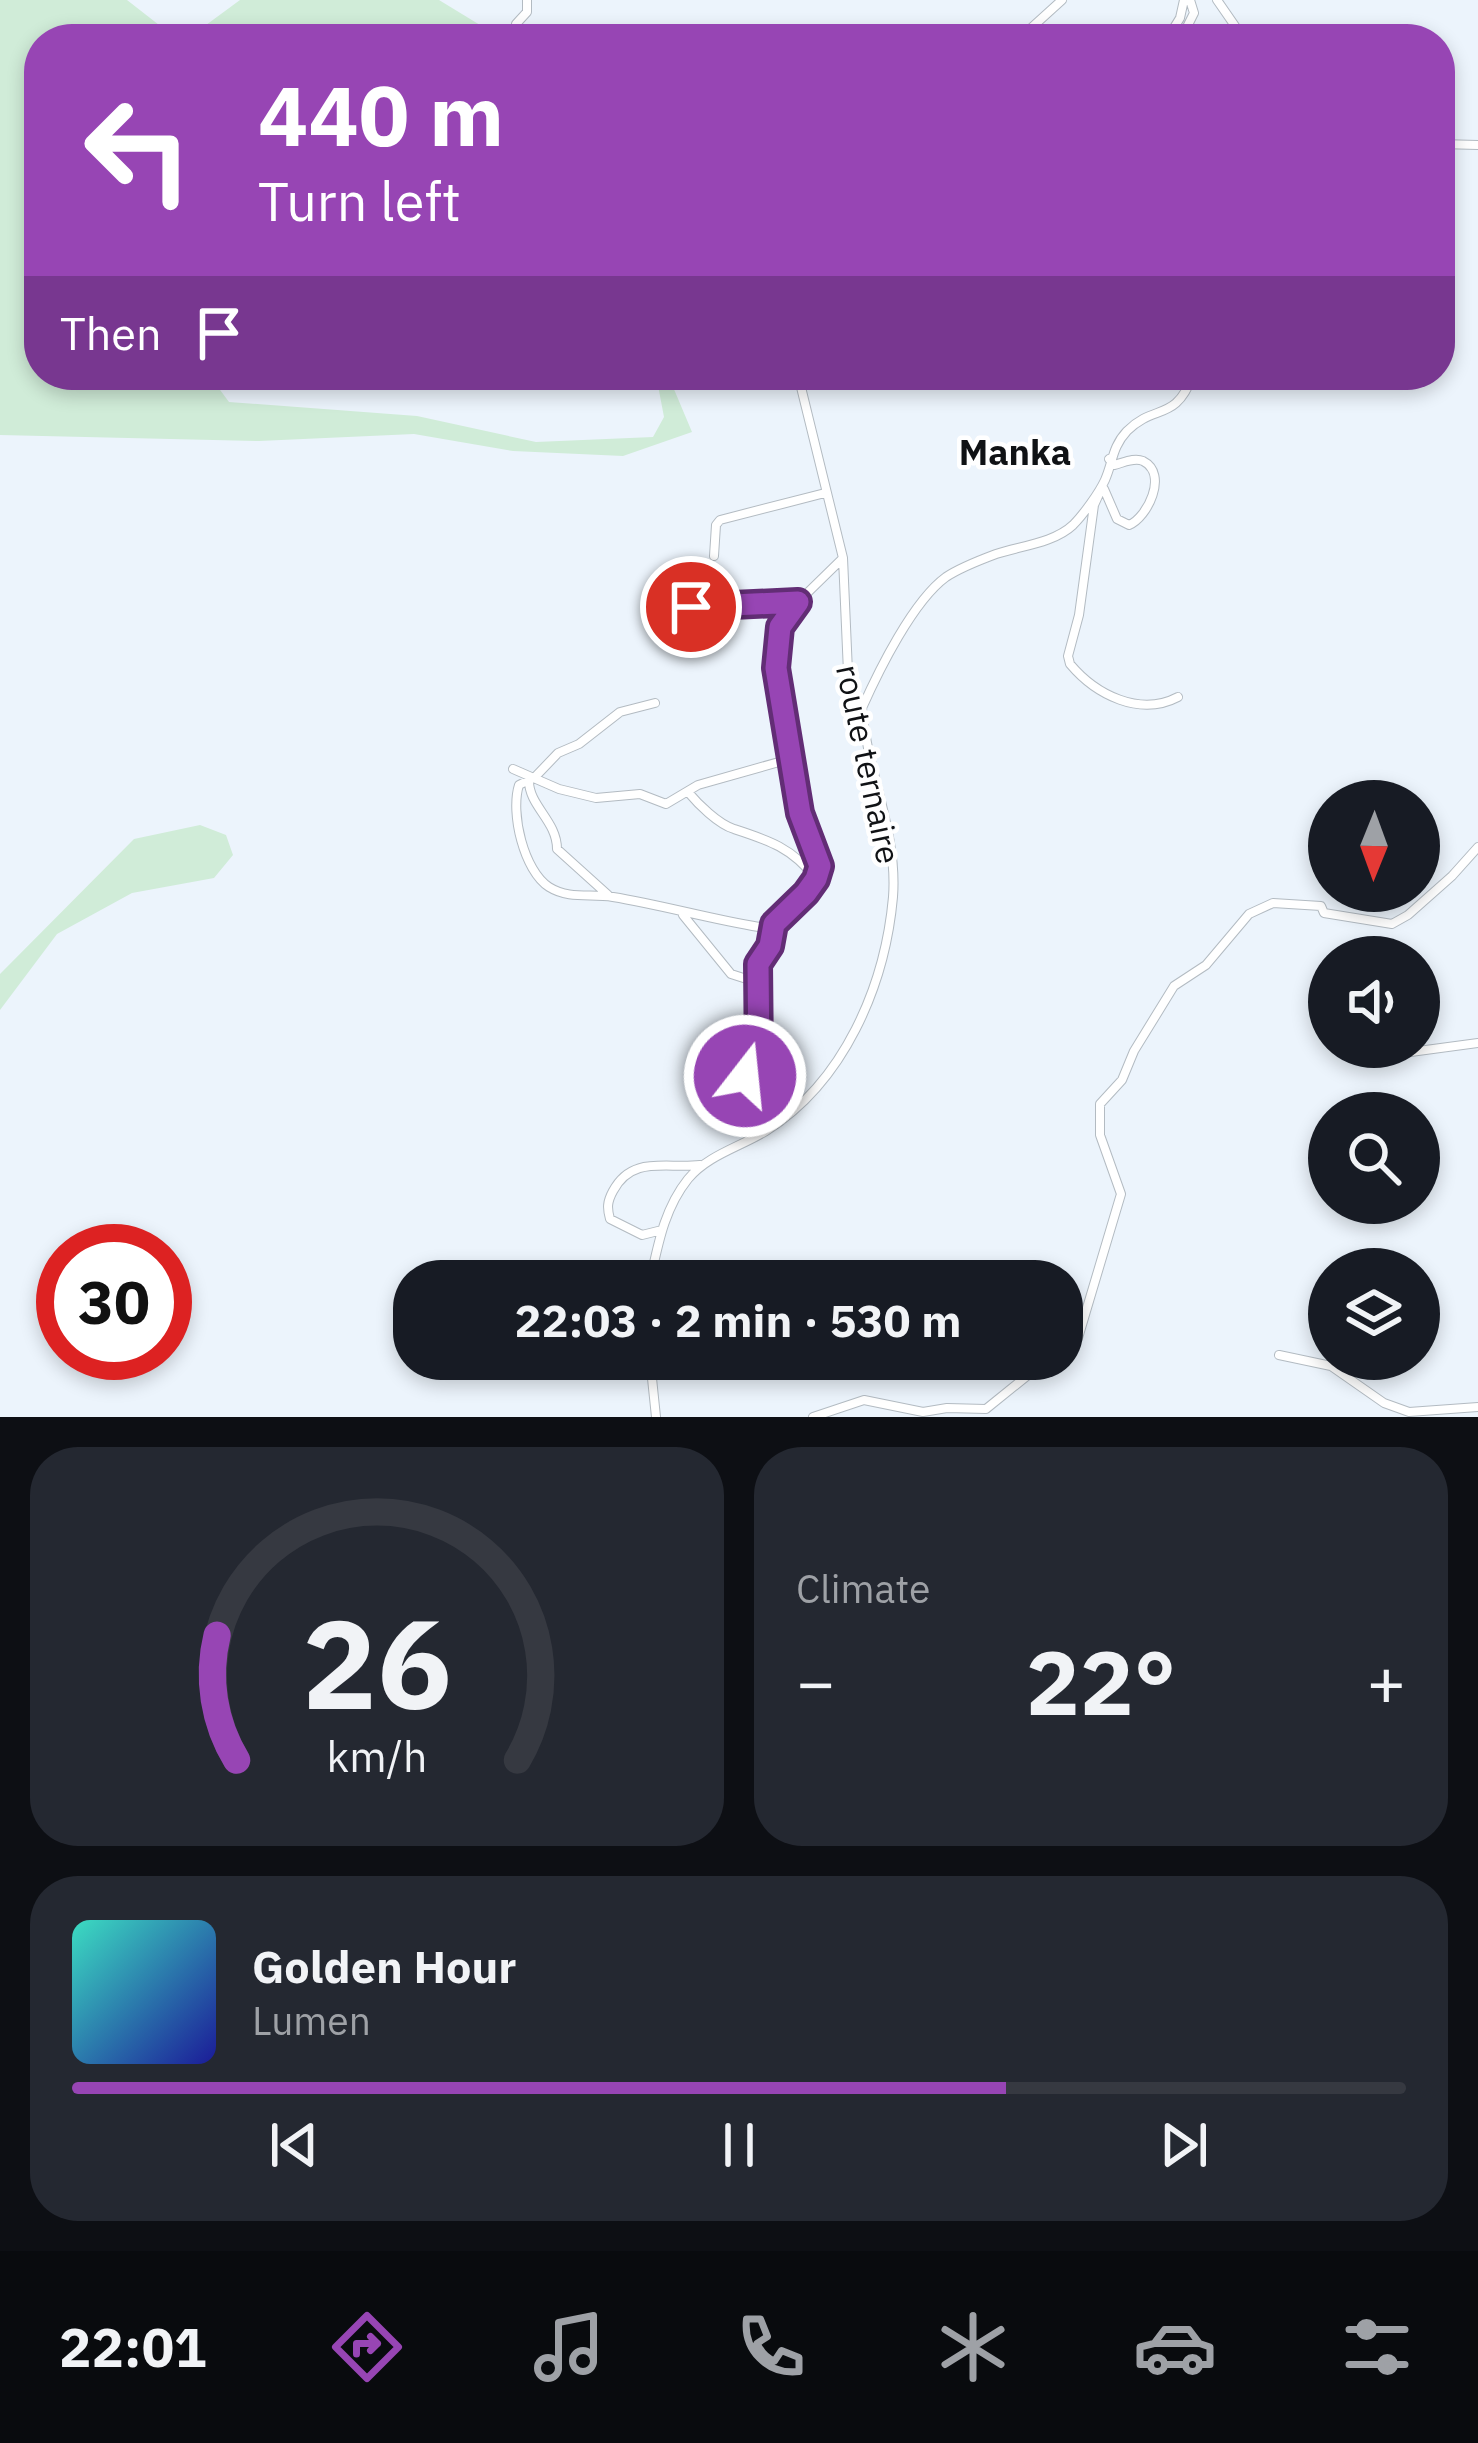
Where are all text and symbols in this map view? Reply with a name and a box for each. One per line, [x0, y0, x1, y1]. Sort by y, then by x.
text: 440 m [258, 60, 504, 169]
icon: left [60, 72, 216, 228]
text: Turn left [258, 166, 461, 236]
icon: arrive [186, 300, 252, 366]
text: Then [60, 304, 162, 362]
district label: Manka [959, 428, 1071, 475]
pin [640, 556, 742, 658]
icon: arrive [658, 574, 724, 640]
street label: route ternaire [827, 660, 911, 868]
north arrow [1308, 780, 1440, 912]
map controls [1308, 780, 1440, 1380]
button: sound [1308, 936, 1440, 1068]
position arrow [682, 1013, 808, 1139]
button: search [1308, 1092, 1440, 1224]
speed limit sign: 30 [36, 1224, 192, 1380]
button: layers [1308, 1248, 1440, 1380]
text: 22:03 · 2 min · 530 m [515, 1291, 961, 1349]
text: Climate [796, 1563, 930, 1614]
text: 26 [302, 1581, 452, 1743]
text: 22° [1026, 1623, 1176, 1740]
text: − [796, 1638, 836, 1724]
text: + [1366, 1638, 1406, 1724]
text: km/h [327, 1727, 427, 1783]
text: Golden Hour [252, 1937, 516, 1995]
text: Lumen [252, 1995, 371, 2046]
icon: previous [261, 2112, 327, 2178]
icon: pause [706, 2112, 772, 2178]
icon: next [1151, 2112, 1217, 2178]
icon: directions [325, 2305, 409, 2389]
icon: music [527, 2305, 611, 2389]
icon: phone [729, 2305, 813, 2389]
icon: climate [931, 2305, 1015, 2389]
icon: car [1133, 2305, 1217, 2389]
icon: filters [1335, 2305, 1419, 2389]
text: 22:01 [59, 2312, 206, 2382]

